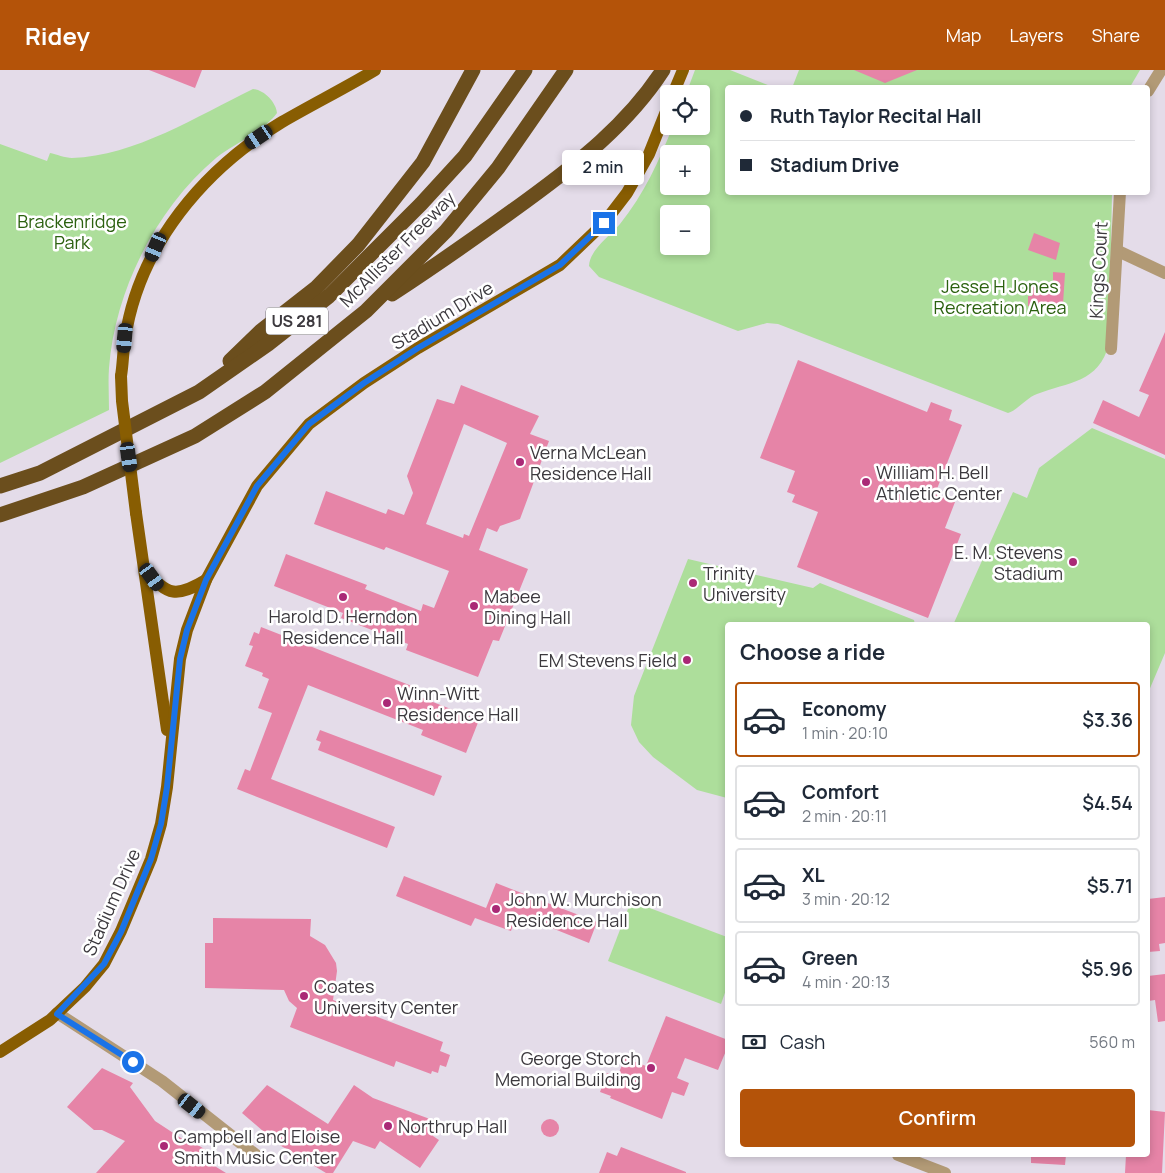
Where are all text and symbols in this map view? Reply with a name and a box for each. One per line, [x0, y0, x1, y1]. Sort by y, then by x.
text: Ridey [25, 19, 90, 52]
text: Map [946, 23, 981, 47]
text: Layers [1009, 23, 1063, 47]
text: Share [1091, 23, 1140, 47]
map controls [660, 85, 710, 255]
button: locate [660, 85, 710, 135]
text: Ruth Taylor Recital Hall [770, 103, 982, 129]
car [242, 122, 275, 152]
button: + [660, 145, 710, 195]
callout: 2 min [563, 150, 645, 186]
text: Stadium Drive [770, 152, 899, 178]
text: 2 min [583, 156, 623, 178]
street label: McAllister Freeway [334, 186, 460, 312]
button: − [660, 205, 710, 255]
park label: Brackenridge Park [17, 209, 127, 254]
route end [593, 212, 615, 234]
street label: Kings Court [1083, 221, 1113, 319]
car [143, 230, 168, 264]
park label: Jesse H Jones Recreation Area [934, 274, 1066, 319]
street label: Stadium Drive [387, 275, 497, 355]
road number: US 281 [266, 308, 328, 334]
car [116, 322, 133, 354]
place label: Verna McLean Residence Hall [530, 440, 652, 485]
car [119, 441, 138, 473]
marker: Verna McLean Residence Hall [514, 456, 526, 468]
place label: William H. Bell Athletic Center [876, 460, 1003, 505]
marker: William H. Bell Athletic Center [860, 476, 872, 488]
place label: E. M. Stevens Stadium [954, 540, 1063, 585]
marker: E. M. Stevens Stadium [1067, 556, 1079, 568]
car [137, 560, 166, 594]
place label: Trinity University [703, 561, 787, 606]
marker: Trinity University [687, 577, 699, 589]
place label: Mabee Dining Hall [484, 584, 571, 629]
marker: Harold D. Herndon Residence Hall [337, 591, 349, 603]
marker: Mabee Dining Hall [468, 600, 480, 612]
place label: Harold D. Herndon Residence Hall [268, 604, 418, 649]
text: Choose a ride [740, 637, 885, 667]
place label: EM Stevens Field [538, 648, 677, 672]
marker: EM Stevens Field [681, 654, 693, 666]
place label: Winn-Witt Residence Hall [397, 681, 519, 726]
text: Economy [802, 696, 886, 722]
marker: Winn-Witt Residence Hall [381, 697, 393, 709]
icon: car [742, 697, 787, 742]
text: $3.36 [1082, 707, 1133, 733]
text: 1 min · 20:10 [802, 722, 888, 744]
text: Comfort [802, 779, 879, 805]
icon: car [742, 780, 787, 825]
text: $4.54 [1082, 790, 1133, 816]
text: 2 min · 20:11 [802, 805, 887, 827]
street label: Stadium Drive [77, 845, 145, 959]
text: XL [802, 862, 825, 888]
icon: car [742, 863, 787, 908]
text: $5.71 [1087, 873, 1133, 899]
place label: John W. Murchison Residence Hall [506, 887, 662, 932]
text: 3 min · 20:12 [802, 888, 890, 910]
marker: John W. Murchison Residence Hall [490, 903, 502, 915]
text: Green [802, 945, 858, 971]
icon: car [742, 946, 787, 991]
text: $5.96 [1081, 956, 1133, 982]
text: 4 min · 20:13 [802, 971, 890, 993]
place label: Coates University Center [314, 974, 459, 1019]
marker: Coates University Center [298, 990, 310, 1002]
icon: cash [740, 1028, 768, 1056]
text: Cash [780, 1029, 825, 1055]
text: 560 m [1089, 1031, 1135, 1053]
place label: George Storch Memorial Building [495, 1046, 641, 1091]
route start [122, 1051, 144, 1073]
marker: George Storch Memorial Building [645, 1062, 657, 1074]
button: Confirm [740, 1089, 1135, 1147]
car [175, 1091, 208, 1121]
place label: Northrup Hall [398, 1114, 508, 1138]
marker: Northrup Hall [382, 1120, 394, 1132]
place label: Campbell and Eloise Smith Music Center [174, 1124, 340, 1169]
marker: Campbell and Eloise Smith Music Center [158, 1140, 170, 1152]

